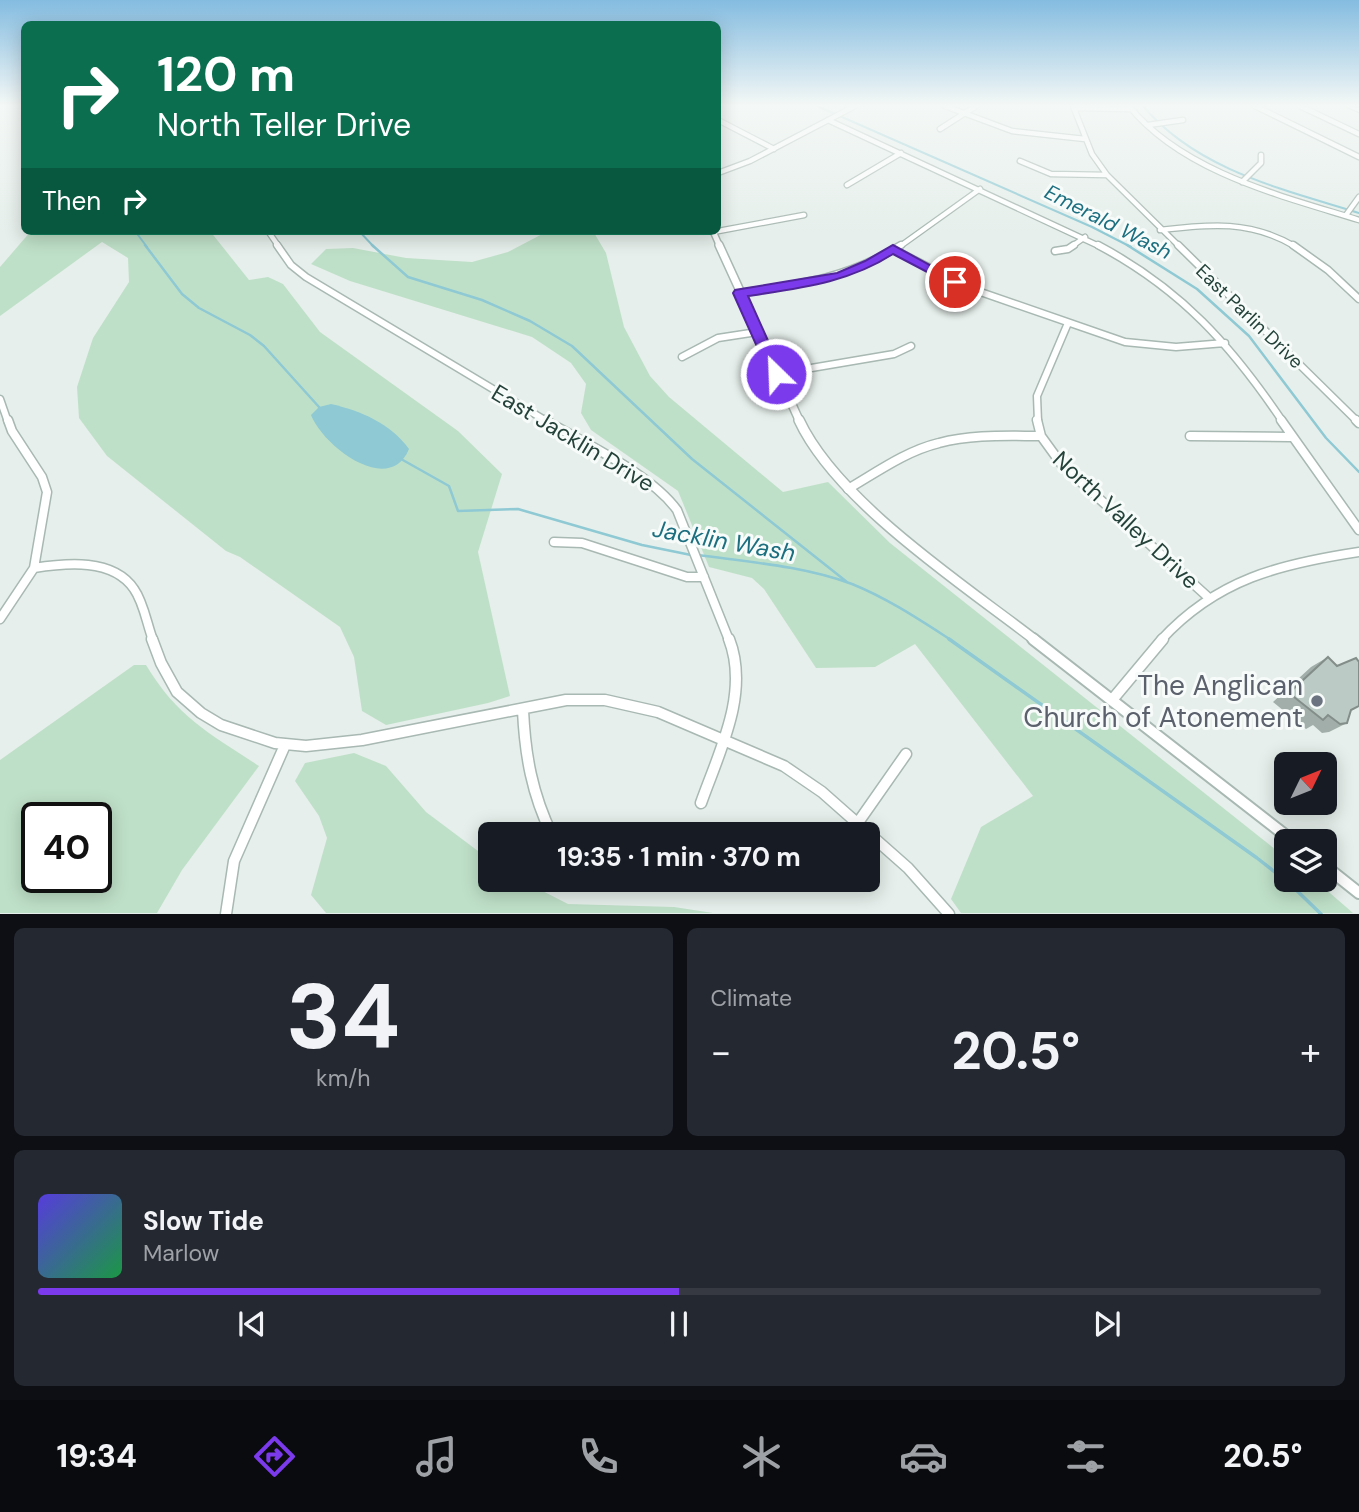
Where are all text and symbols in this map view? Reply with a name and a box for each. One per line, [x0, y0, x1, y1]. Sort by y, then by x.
text: 120 m [157, 42, 295, 106]
icon: right [42, 49, 133, 140]
text: North Teller Drive [157, 104, 411, 146]
water label: Emerald Wash [1040, 178, 1176, 266]
icon: right [115, 182, 153, 220]
text: Then [42, 184, 101, 218]
pin [925, 252, 985, 312]
street label: East Parlin Drive [1190, 259, 1309, 374]
icon: arrive [936, 263, 974, 301]
position arrow [739, 337, 813, 411]
street label: East Jacklin Drive [486, 378, 660, 498]
street label: North Valley Drive [1047, 444, 1205, 596]
water label: Jacklin Wash [650, 513, 798, 568]
place label: The Anglican Church of Atonement [1023, 667, 1303, 736]
marker: The Anglican Church of Atonement [1309, 693, 1325, 709]
north arrow [1274, 752, 1337, 816]
map controls [1274, 752, 1337, 892]
speed limit sign: 40 [21, 802, 112, 893]
button: layers [1274, 829, 1337, 892]
text: 19:35 · 1 min · 370 m [557, 840, 801, 874]
text: 34 [286, 958, 400, 1076]
text: Climate [711, 983, 792, 1013]
text: 20.5° [951, 1017, 1080, 1085]
text: − [711, 1027, 731, 1077]
text: + [1300, 1027, 1321, 1077]
text: km/h [316, 1063, 370, 1093]
text: Slow Tide [143, 1204, 264, 1238]
text: Marlow [143, 1238, 219, 1268]
icon: previous [233, 1305, 271, 1343]
icon: pause [660, 1305, 698, 1343]
icon: next [1088, 1305, 1126, 1343]
icon: directions [250, 1432, 299, 1481]
icon: music [412, 1432, 461, 1481]
icon: phone [574, 1432, 623, 1481]
icon: climate [737, 1432, 786, 1481]
icon: car [899, 1432, 948, 1481]
icon: filters [1061, 1432, 1110, 1481]
text: 19:34 [57, 1435, 137, 1477]
text: 20.5° [1223, 1435, 1302, 1477]

